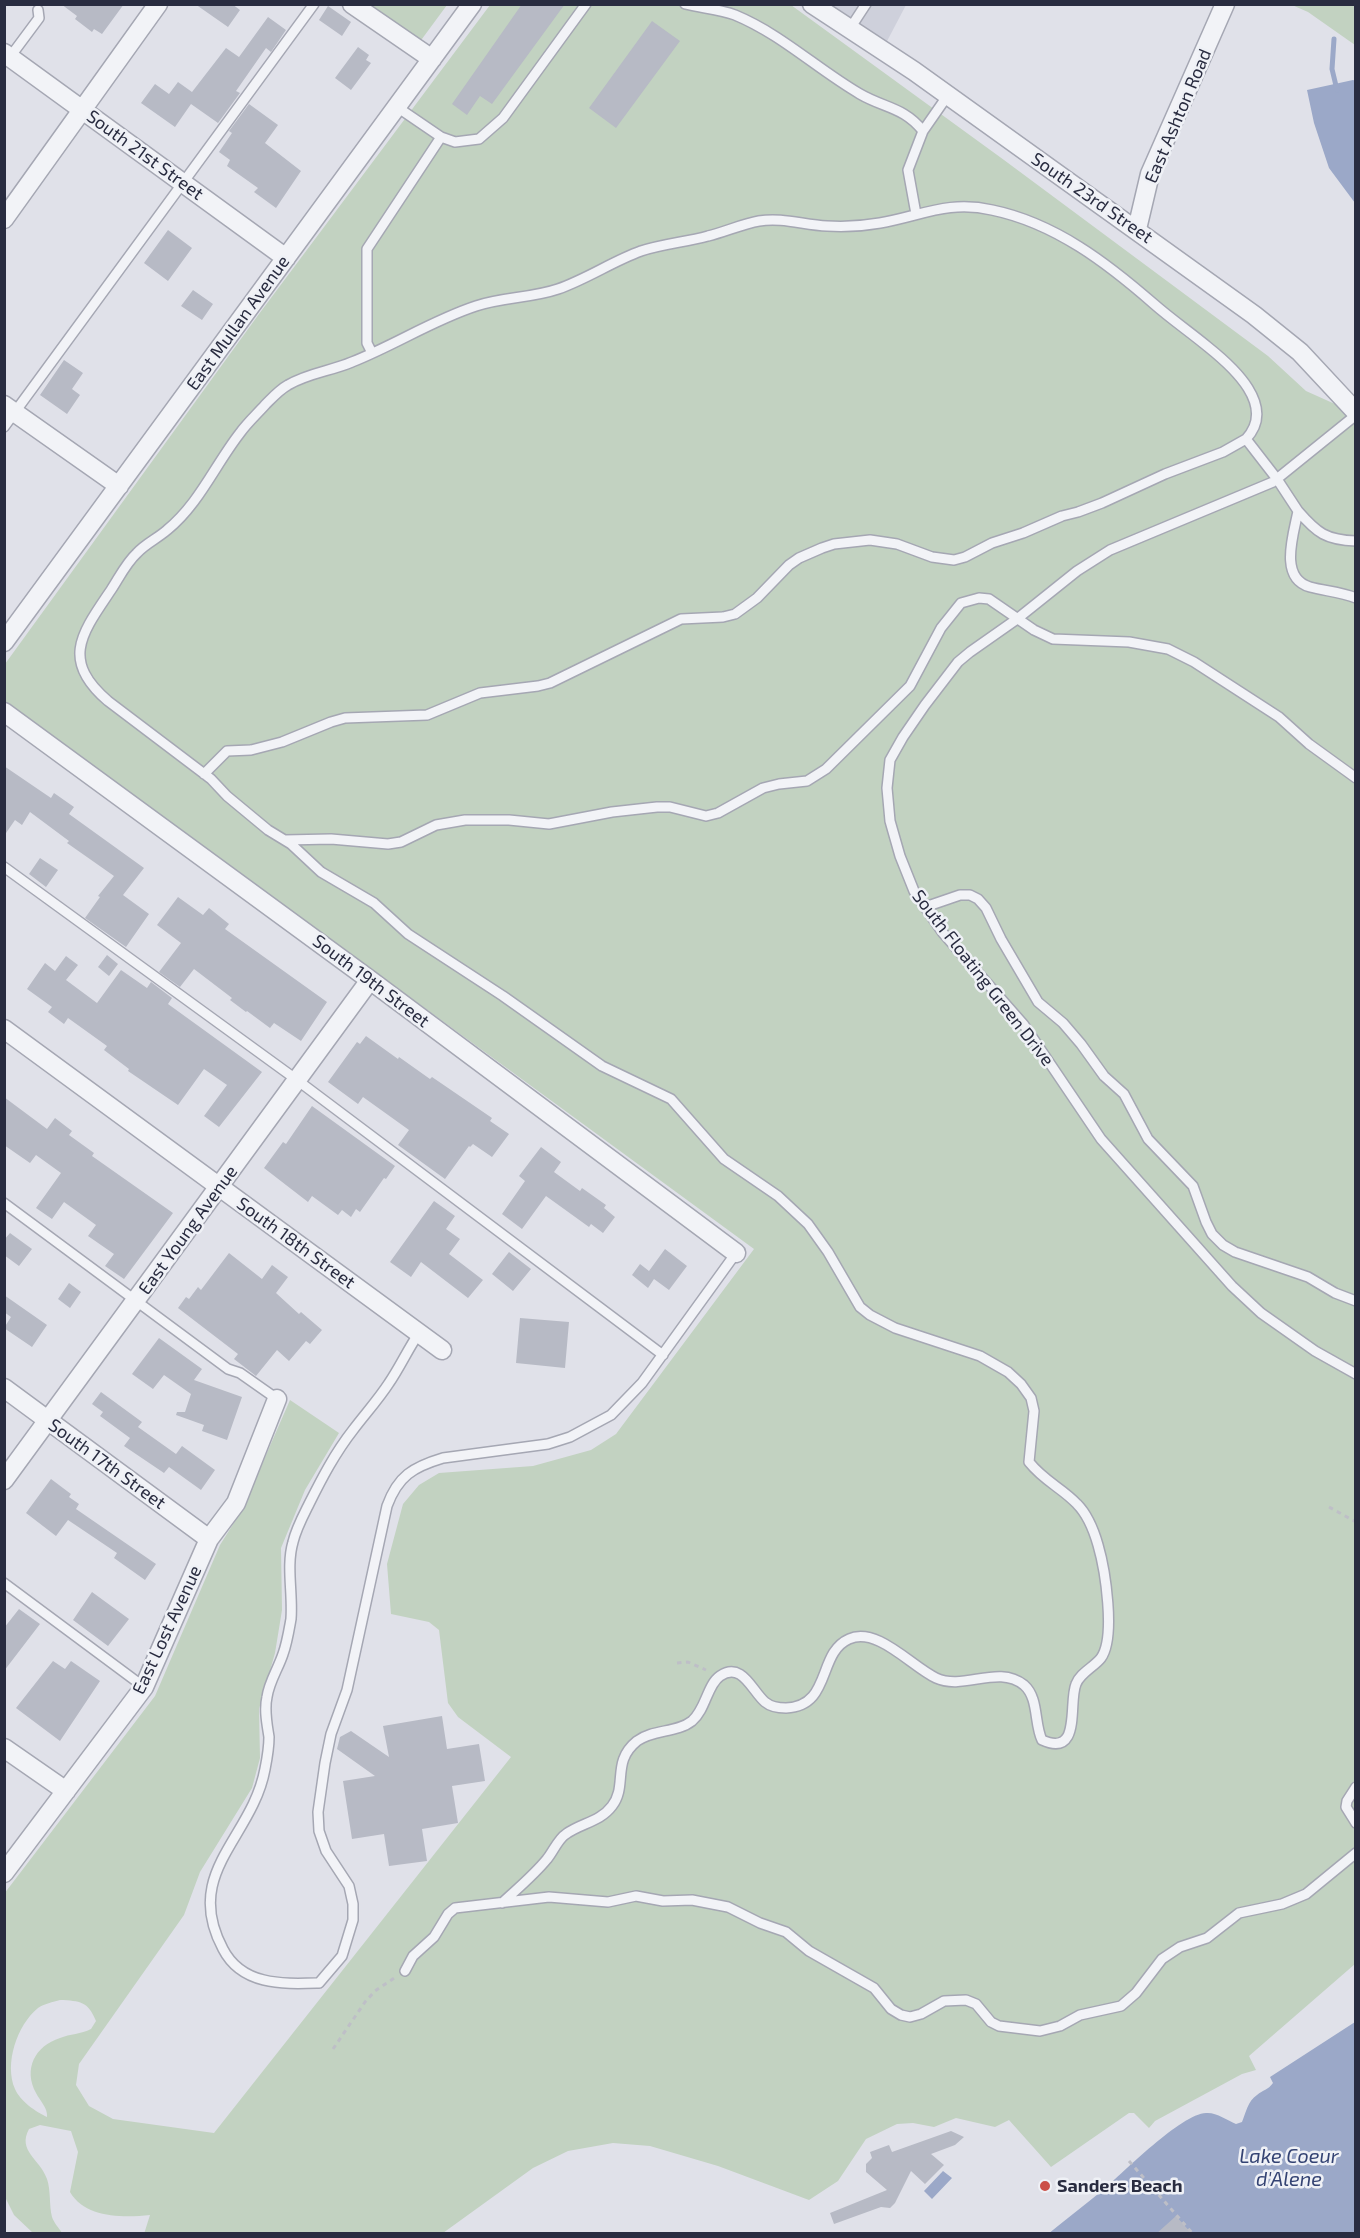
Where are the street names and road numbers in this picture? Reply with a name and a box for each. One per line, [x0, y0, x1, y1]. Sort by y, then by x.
street label: East Ashton Road [1140, 46, 1216, 186]
street label: South 21st Street [82, 105, 208, 205]
street label: South 23rd Street [1027, 148, 1157, 248]
street label: East Mullan Avenue [182, 251, 294, 395]
street label: South Floating Green Drive [907, 886, 1059, 1070]
street label: South 19th Street [308, 930, 434, 1032]
street label: East Young Avenue [134, 1161, 242, 1299]
street label: South 18th Street [232, 1193, 360, 1293]
street label: South 17th Street [44, 1414, 170, 1514]
street label: East Lost Avenue [128, 1562, 206, 1698]

